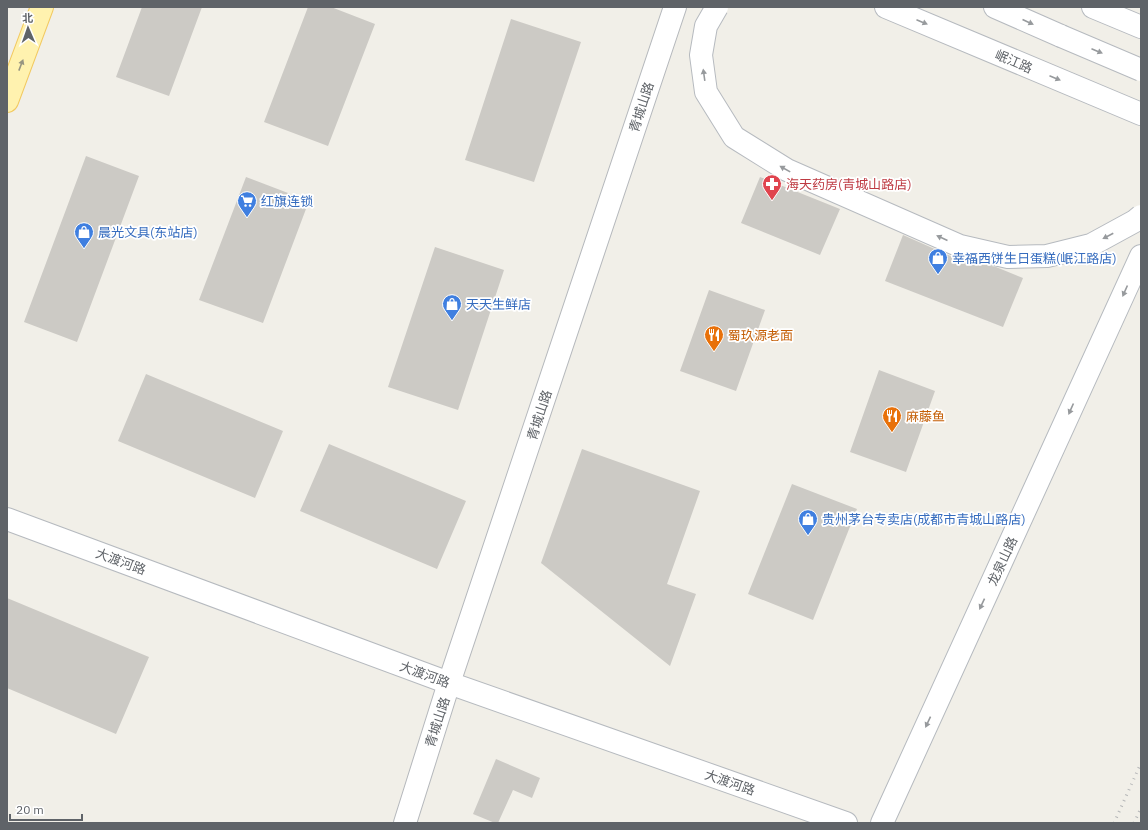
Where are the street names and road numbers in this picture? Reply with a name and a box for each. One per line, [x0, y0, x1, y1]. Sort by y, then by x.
street label: 岷江路 [993, 46, 1035, 77]
street label: 青城山路 [625, 80, 658, 135]
street label: 青城山路 [523, 388, 556, 443]
street label: 龙泉山路 [984, 534, 1021, 588]
street label: 大渡河路 [93, 545, 148, 578]
street label: 大渡河路 [397, 658, 452, 691]
street label: 青城山路 [421, 695, 454, 750]
street label: 大渡河路 [702, 766, 757, 799]

